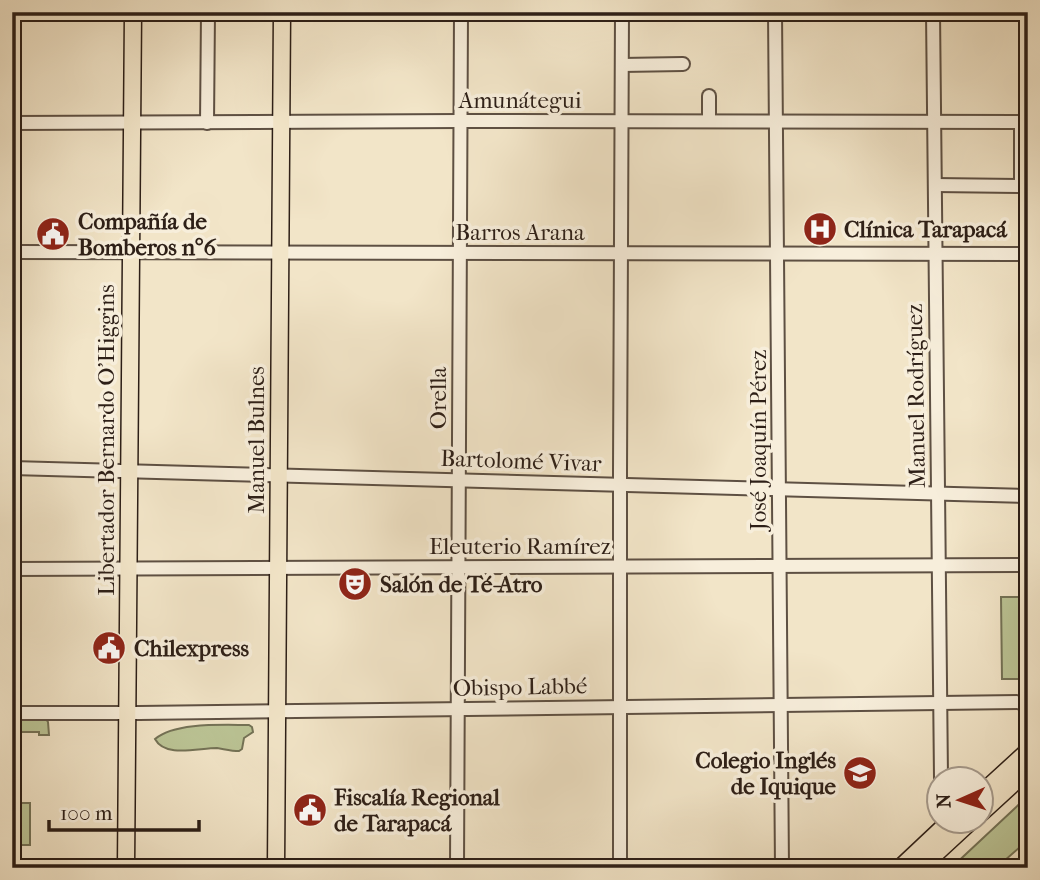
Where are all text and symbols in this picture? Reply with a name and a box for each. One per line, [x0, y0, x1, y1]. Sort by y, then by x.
street label: Amunátegui [458, 87, 582, 114]
place label: Compañía de Bomberos n°6 [78, 208, 216, 261]
hospital icon: Clínica Tarapacá [801, 210, 839, 248]
public building icon: Compañía de Bomberos n°6 [34, 215, 72, 253]
place label: Clínica Tarapacá [844, 216, 1008, 243]
street label: Barros Arana [455, 219, 585, 246]
street label: Libertador Bernardo O'Higgins [93, 284, 120, 596]
street label: Manuel Rodríguez [901, 304, 931, 488]
street label: José Joaquín Pérez [745, 349, 772, 533]
street label: Manuel Bulnes [243, 366, 270, 514]
street label: Orella [425, 366, 452, 429]
street label: Bartolomé Vivar [440, 445, 602, 477]
street label: Eleuterio Ramírez [429, 533, 611, 560]
theatre icon: Salón de Té-Atro [336, 565, 374, 603]
place label: Salón de Té-Atro [380, 571, 543, 598]
public building icon: Chilexpress [90, 629, 128, 667]
place label: Chilexpress [134, 635, 249, 662]
street label: Obispo Labbé [453, 672, 587, 702]
place label: Colegio Inglés de Iquique [695, 747, 837, 800]
school or university icon: Colegio Inglés de Iquique [841, 754, 879, 792]
north arrow [925, 764, 995, 834]
place label: Fiscalía Regional de Tarapacá [333, 784, 500, 837]
scale bar [49, 789, 200, 833]
public building icon: Fiscalía Regional de Tarapacá [291, 791, 329, 829]
text: N [933, 792, 955, 809]
text: 100 m [60, 801, 113, 825]

